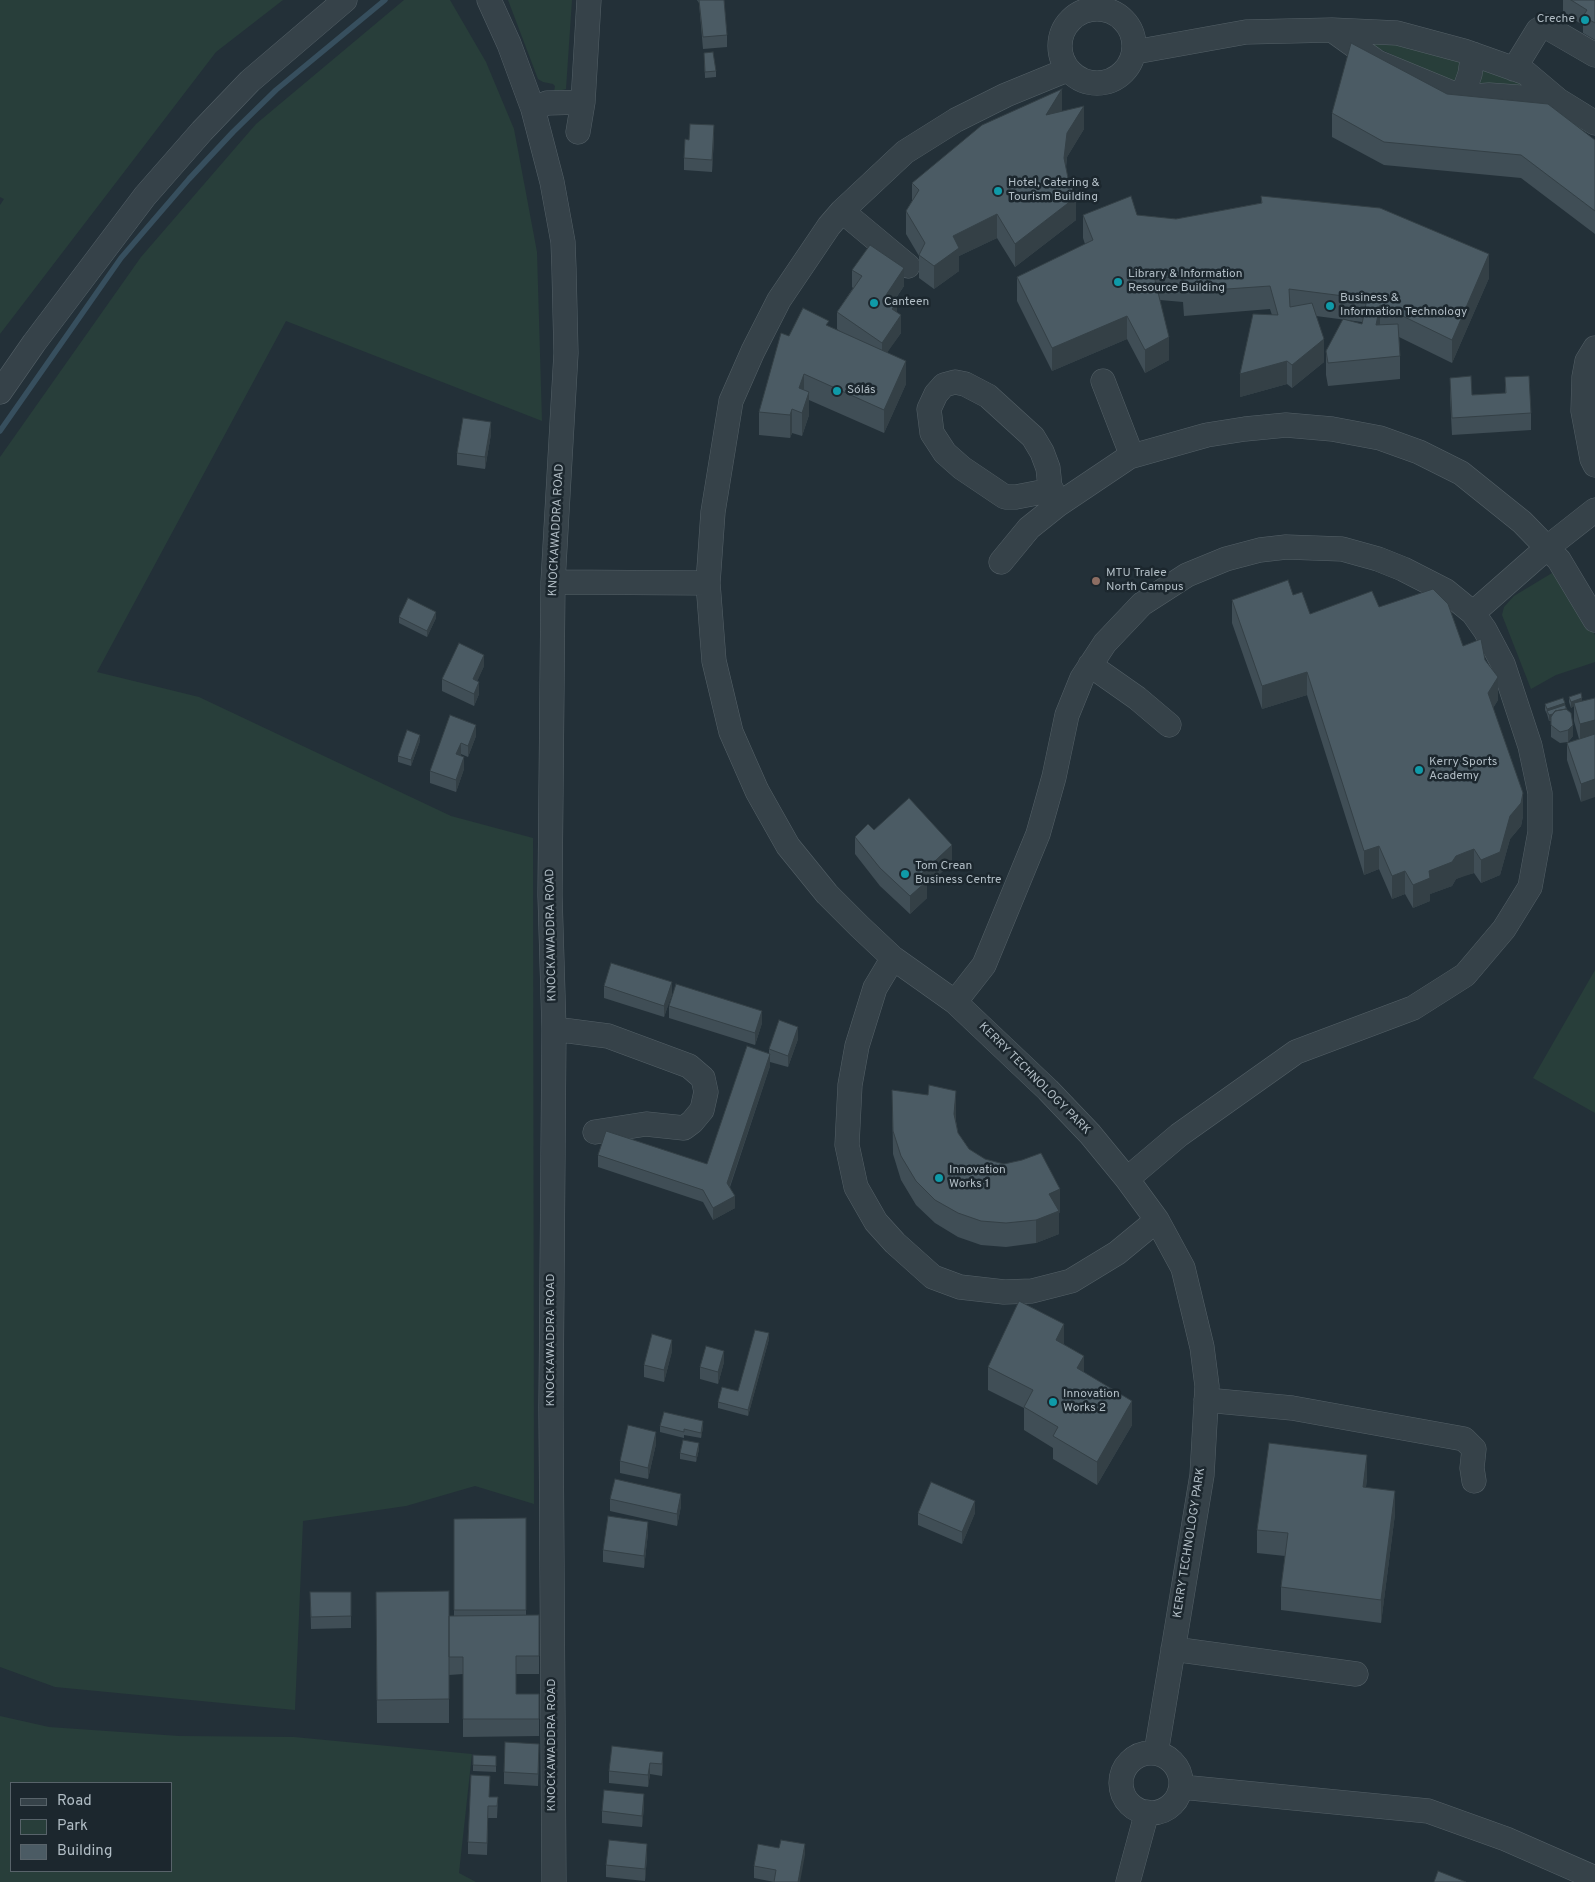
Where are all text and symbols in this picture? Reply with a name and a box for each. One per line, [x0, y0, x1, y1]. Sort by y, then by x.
place label: Creche [1537, 13, 1575, 27]
marker: Creche [1579, 14, 1591, 26]
place label: Hotel, Catering & Tourism Building [1008, 177, 1100, 205]
marker: Hotel, Catering & Tourism Building [992, 185, 1004, 197]
place label: Library & Information Resource Building [1128, 268, 1242, 296]
marker: Library & Information Resource Building [1112, 276, 1124, 288]
place label: Business & Information Technology [1340, 292, 1467, 320]
place label: Canteen [884, 296, 929, 310]
marker: Canteen [868, 297, 880, 309]
marker: Business & Information Technology [1324, 300, 1336, 312]
place label: Sólás [847, 384, 876, 398]
marker: Sólás [831, 385, 843, 397]
street label: KNOCKAWADDRA ROAD [546, 463, 568, 597]
place label: MTU Tralee North Campus [1106, 567, 1184, 595]
marker: MTU Tralee North Campus [1090, 575, 1102, 587]
place label: Kerry Sports Academy [1429, 756, 1497, 784]
marker: Kerry Sports Academy [1413, 764, 1425, 776]
place label: Tom Crean Business Centre [915, 860, 1002, 888]
street label: KNOCKAWADDRA ROAD [544, 868, 560, 1002]
marker: Tom Crean Business Centre [899, 868, 911, 880]
street label: KERRY TECHNOLOGY PARK [975, 1020, 1093, 1138]
place label: Innovation Works 1 [949, 1164, 1006, 1192]
marker: Innovation Works 1 [933, 1172, 945, 1184]
street label: KNOCKAWADDRA ROAD [545, 1274, 559, 1406]
place label: Innovation Works 2 [1063, 1388, 1120, 1416]
marker: Innovation Works 2 [1047, 1396, 1059, 1408]
street label: KERRY TECHNOLOGY PARK [1171, 1467, 1209, 1619]
street label: KNOCKAWADDRA ROAD [546, 1679, 560, 1811]
legend [10, 1782, 172, 1872]
text: Road [57, 1792, 92, 1811]
text: Park [57, 1817, 88, 1836]
text: Building [57, 1842, 112, 1861]

